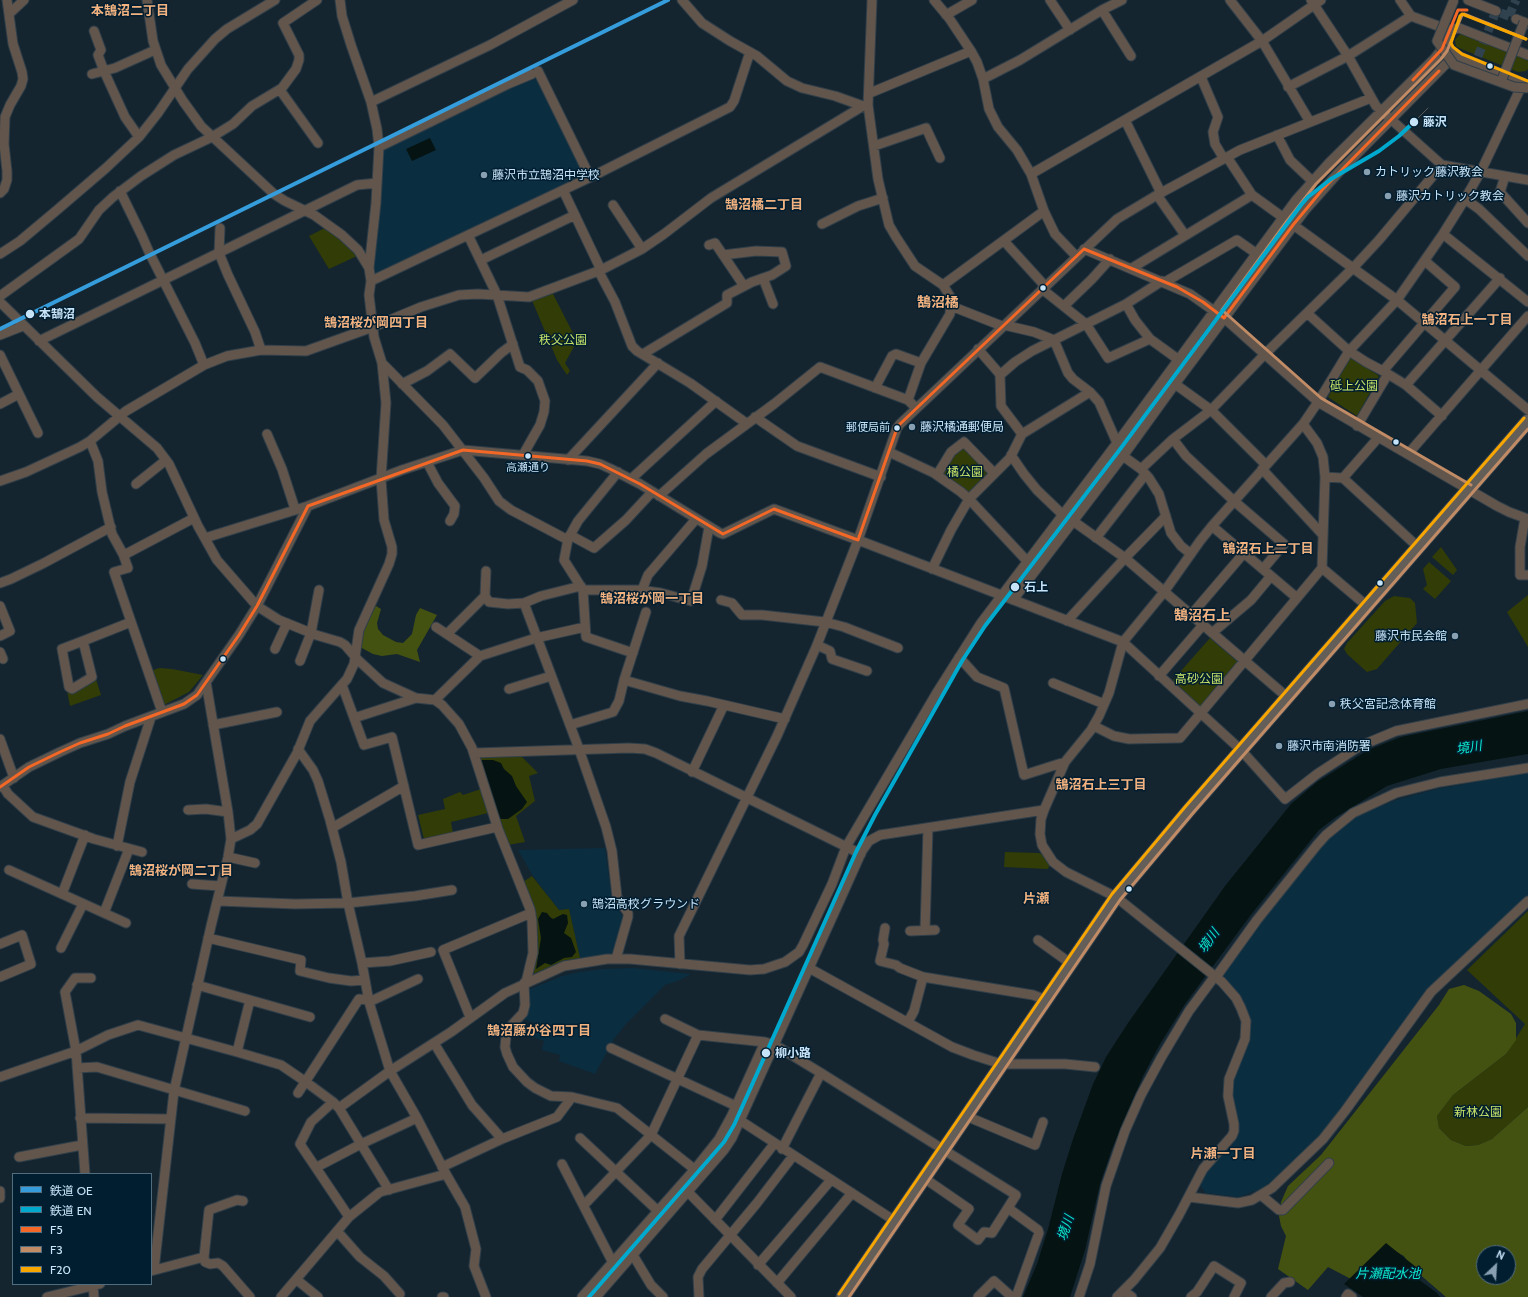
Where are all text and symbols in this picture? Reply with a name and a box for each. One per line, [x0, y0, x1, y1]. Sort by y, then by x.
district label: 本鵠沼二丁目 [91, 3, 169, 19]
unlabelled marker [1485, 61, 1495, 71]
place label: 藤沢 [1423, 115, 1447, 129]
marker: 藤沢 [1408, 116, 1420, 128]
place label: カトリック藤沢教会 [1375, 165, 1483, 179]
marker: カトリック藤沢教会 [1362, 167, 1372, 177]
place label: 藤沢市立鵠沼中学校 [492, 168, 600, 182]
marker: 藤沢市立鵠沼中学校 [479, 170, 489, 180]
place label: 藤沢カトリック教会 [1396, 189, 1504, 203]
marker: 藤沢カトリック教会 [1383, 191, 1393, 201]
district label: 鵠沼橘二丁目 [725, 197, 803, 213]
unlabelled marker [1038, 283, 1048, 293]
district label: 鵠沼橘 [917, 295, 959, 311]
place label: 本鵠沼 [39, 307, 75, 321]
marker: 本鵠沼 [24, 308, 36, 320]
district label: 鵠沼石上一丁目 [1422, 312, 1512, 328]
district label: 鵠沼桜が岡四丁目 [324, 315, 428, 331]
park label: 秩父公園 [539, 333, 587, 347]
park label: 砥上公園 [1330, 379, 1378, 393]
place label: 藤沢橘通郵便局 [920, 420, 1004, 434]
place label: 郵便局前 [846, 421, 890, 435]
marker: 藤沢橘通郵便局 [907, 422, 917, 432]
marker: 郵便局前 [892, 423, 902, 433]
unlabelled marker [1391, 437, 1401, 447]
marker: 高瀬通り [523, 451, 533, 461]
place label: 高瀬通り [506, 461, 550, 475]
park label: 橘公園 [947, 465, 983, 479]
district label: 鵠沼石上二丁目 [1223, 541, 1313, 557]
unlabelled marker [1375, 578, 1385, 588]
place label: 石上 [1024, 580, 1048, 594]
marker: 石上 [1009, 581, 1021, 593]
district label: 鵠沼桜が岡一丁目 [600, 591, 704, 607]
district label: 鵠沼石上 [1174, 608, 1230, 624]
place label: 藤沢市民会館 [1375, 629, 1447, 643]
marker: 藤沢市民会館 [1450, 631, 1460, 641]
unlabelled marker [218, 654, 228, 664]
park label: 高砂公園 [1175, 672, 1223, 686]
place label: 秩父宮記念体育館 [1340, 697, 1436, 711]
marker: 秩父宮記念体育館 [1327, 699, 1337, 709]
water label: 境川 [1455, 738, 1483, 758]
place label: 藤沢市南消防署 [1287, 739, 1371, 753]
marker: 藤沢市南消防署 [1274, 741, 1284, 751]
district label: 鵠沼石上三丁目 [1056, 777, 1146, 793]
district label: 鵠沼桜が岡二丁目 [129, 863, 233, 879]
unlabelled marker [1124, 884, 1134, 894]
district label: 片瀬 [1023, 891, 1049, 907]
place label: 鵠沼高校グラウンド [592, 897, 700, 911]
marker: 鵠沼高校グラウンド [579, 899, 589, 909]
water label: 境川 [1195, 926, 1223, 956]
district label: 鵠沼藤が谷四丁目 [487, 1023, 591, 1039]
place label: 柳小路 [775, 1046, 811, 1060]
marker: 柳小路 [760, 1047, 772, 1059]
park label: 新林公園 [1454, 1105, 1502, 1119]
district label: 片瀬一丁目 [1191, 1146, 1255, 1162]
legend [12, 1173, 152, 1285]
text: 鉄道 OE [50, 1183, 93, 1198]
text: 鉄道 EN [50, 1203, 92, 1218]
water label: 境川 [1055, 1213, 1077, 1243]
text: F5 [50, 1222, 63, 1237]
text: F3 [50, 1242, 63, 1257]
north arrow [1476, 1245, 1516, 1285]
text: N [1494, 1247, 1507, 1263]
text: F20 [50, 1262, 71, 1277]
water label: 片瀬配水池 [1356, 1266, 1420, 1282]

